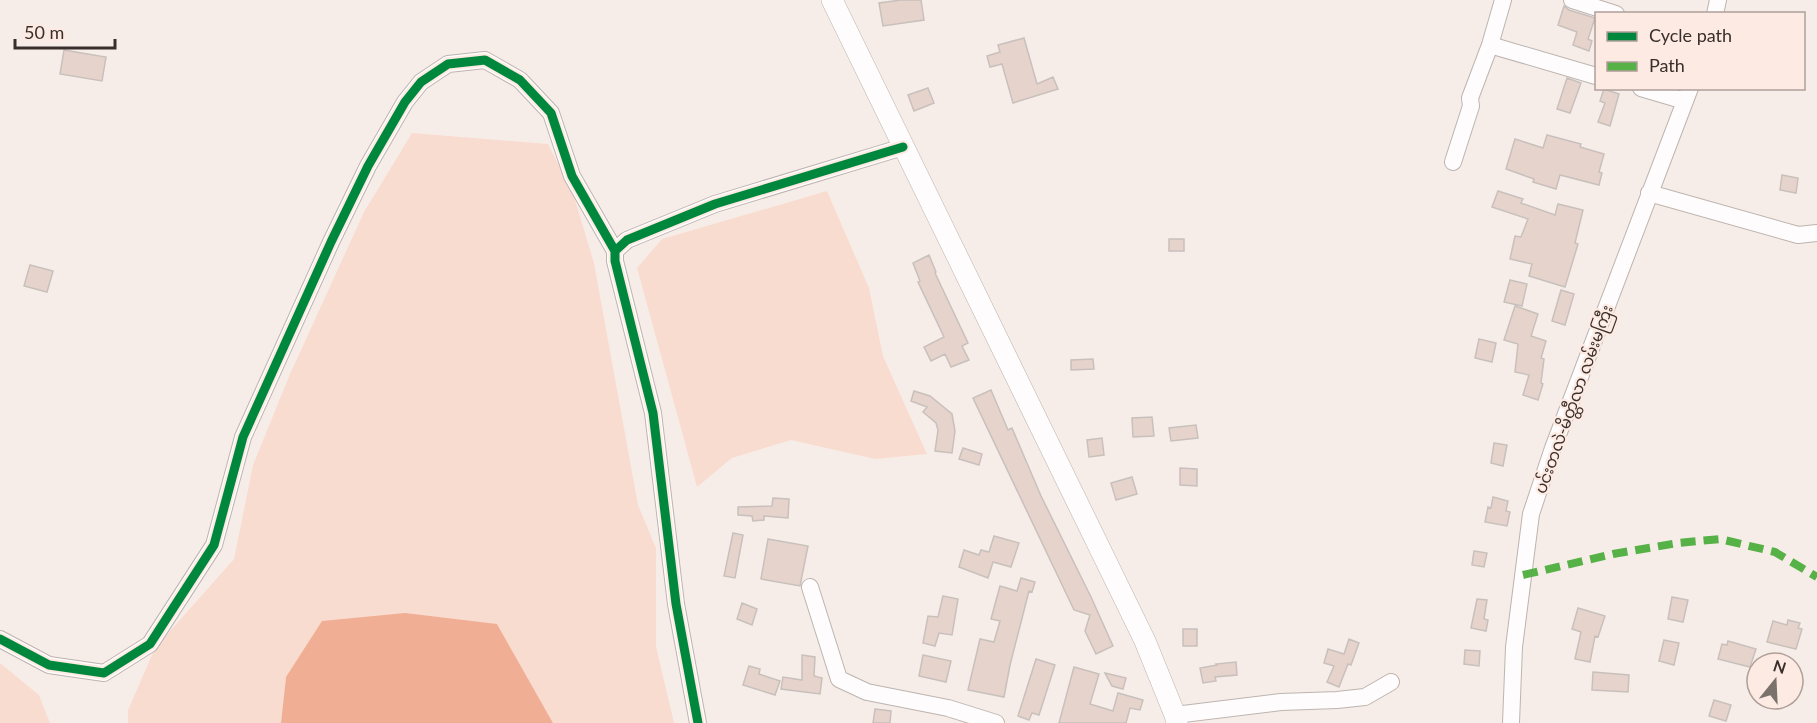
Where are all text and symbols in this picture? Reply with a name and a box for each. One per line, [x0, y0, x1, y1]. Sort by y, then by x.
scale bar [15, 12, 116, 50]
legend [1595, 12, 1805, 90]
text: 50 m [24, 21, 64, 43]
text: Cycle path [1649, 24, 1732, 46]
text: Path [1649, 54, 1685, 76]
street label: ပင်းတလဲ-မိတ္ထီလာ လမ်းမကြီး [1529, 302, 1621, 498]
north arrow [1745, 651, 1805, 711]
text: N [1771, 655, 1789, 677]

